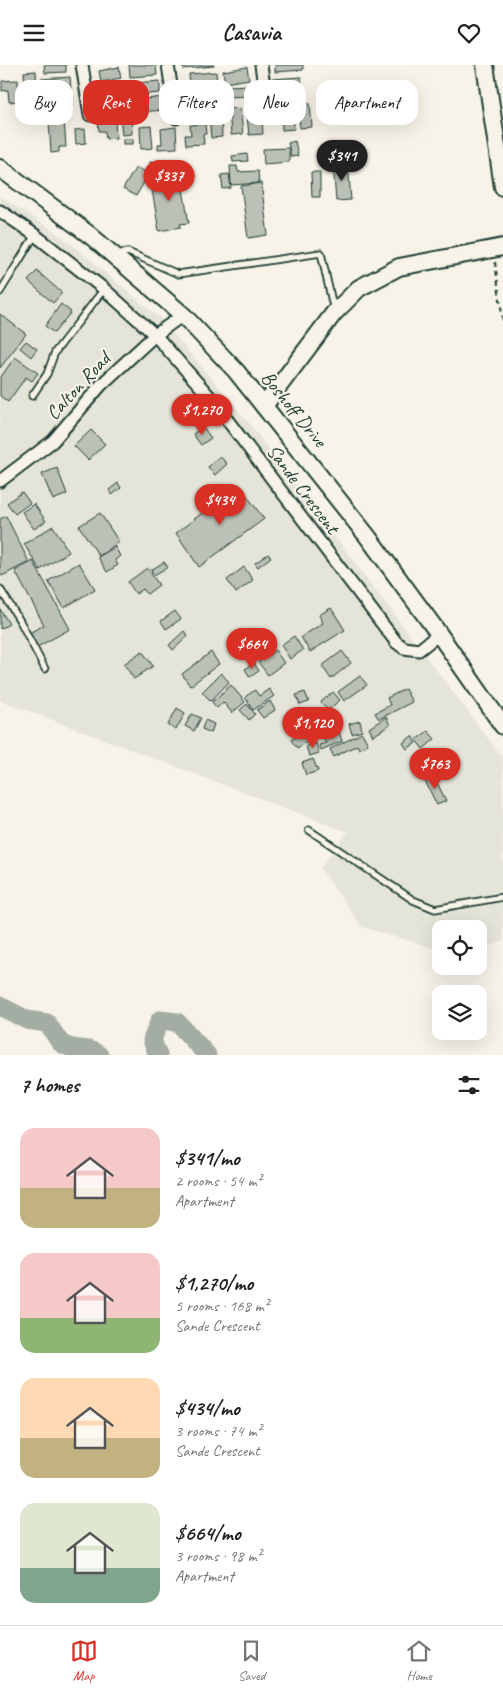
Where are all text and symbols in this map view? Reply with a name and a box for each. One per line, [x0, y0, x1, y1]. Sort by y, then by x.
icon: menu [20, 19, 48, 47]
text: Casavia [222, 19, 281, 47]
icon: heart [455, 19, 483, 47]
chip: Buy [15, 80, 73, 125]
chip: Rent [83, 80, 149, 125]
chip: Filters [159, 80, 234, 125]
chip: New [244, 80, 306, 125]
chip: Apartment [316, 80, 418, 125]
pin: $341 [312, 139, 372, 182]
text: $341 [328, 146, 356, 166]
pin: $337 [139, 159, 199, 202]
text: $337 [155, 166, 183, 186]
street label: Calton Road [40, 345, 118, 425]
street label: Boshoff Drive [256, 366, 333, 453]
pin: $1,270 [161, 393, 243, 436]
text: $1,270 [182, 400, 222, 420]
street label: Sande Crescent [261, 439, 346, 541]
pin: $434 [190, 483, 250, 526]
text: $434 [206, 490, 234, 510]
pin: $664 [222, 627, 282, 670]
text: $664 [237, 634, 267, 654]
pin: $1,120 [272, 707, 354, 749]
text: $1,120 [293, 713, 333, 733]
pin: $763 [405, 747, 465, 790]
text: $763 [420, 754, 450, 774]
map controls [432, 920, 487, 1040]
button: locate [432, 920, 487, 975]
button: layers [432, 985, 487, 1040]
icon: filters [455, 1071, 483, 1099]
text: 7 homes [20, 1072, 79, 1098]
text: $341/mo [175, 1145, 240, 1171]
icon: home [60, 1148, 120, 1208]
text: 2 rooms · 54 m² [175, 1171, 261, 1191]
text: Apartment [175, 1191, 234, 1211]
text: $1,270/mo [175, 1270, 253, 1296]
icon: home [60, 1273, 120, 1333]
text: 5 rooms · 168 m² [175, 1296, 269, 1316]
text: Sande Crescent [175, 1316, 260, 1336]
text: $434/mo [175, 1395, 240, 1421]
icon: home [60, 1398, 120, 1458]
text: 3 rooms · 74 m² [175, 1421, 261, 1441]
text: Sande Crescent [175, 1441, 260, 1461]
text: $664/mo [175, 1520, 241, 1546]
icon: home [60, 1523, 120, 1583]
text: 3 rooms · 98 m² [175, 1546, 261, 1566]
text: Apartment [175, 1566, 234, 1586]
tab: Map [70, 1637, 98, 1684]
tab: Saved [237, 1637, 265, 1684]
tab: Home [405, 1637, 433, 1684]

